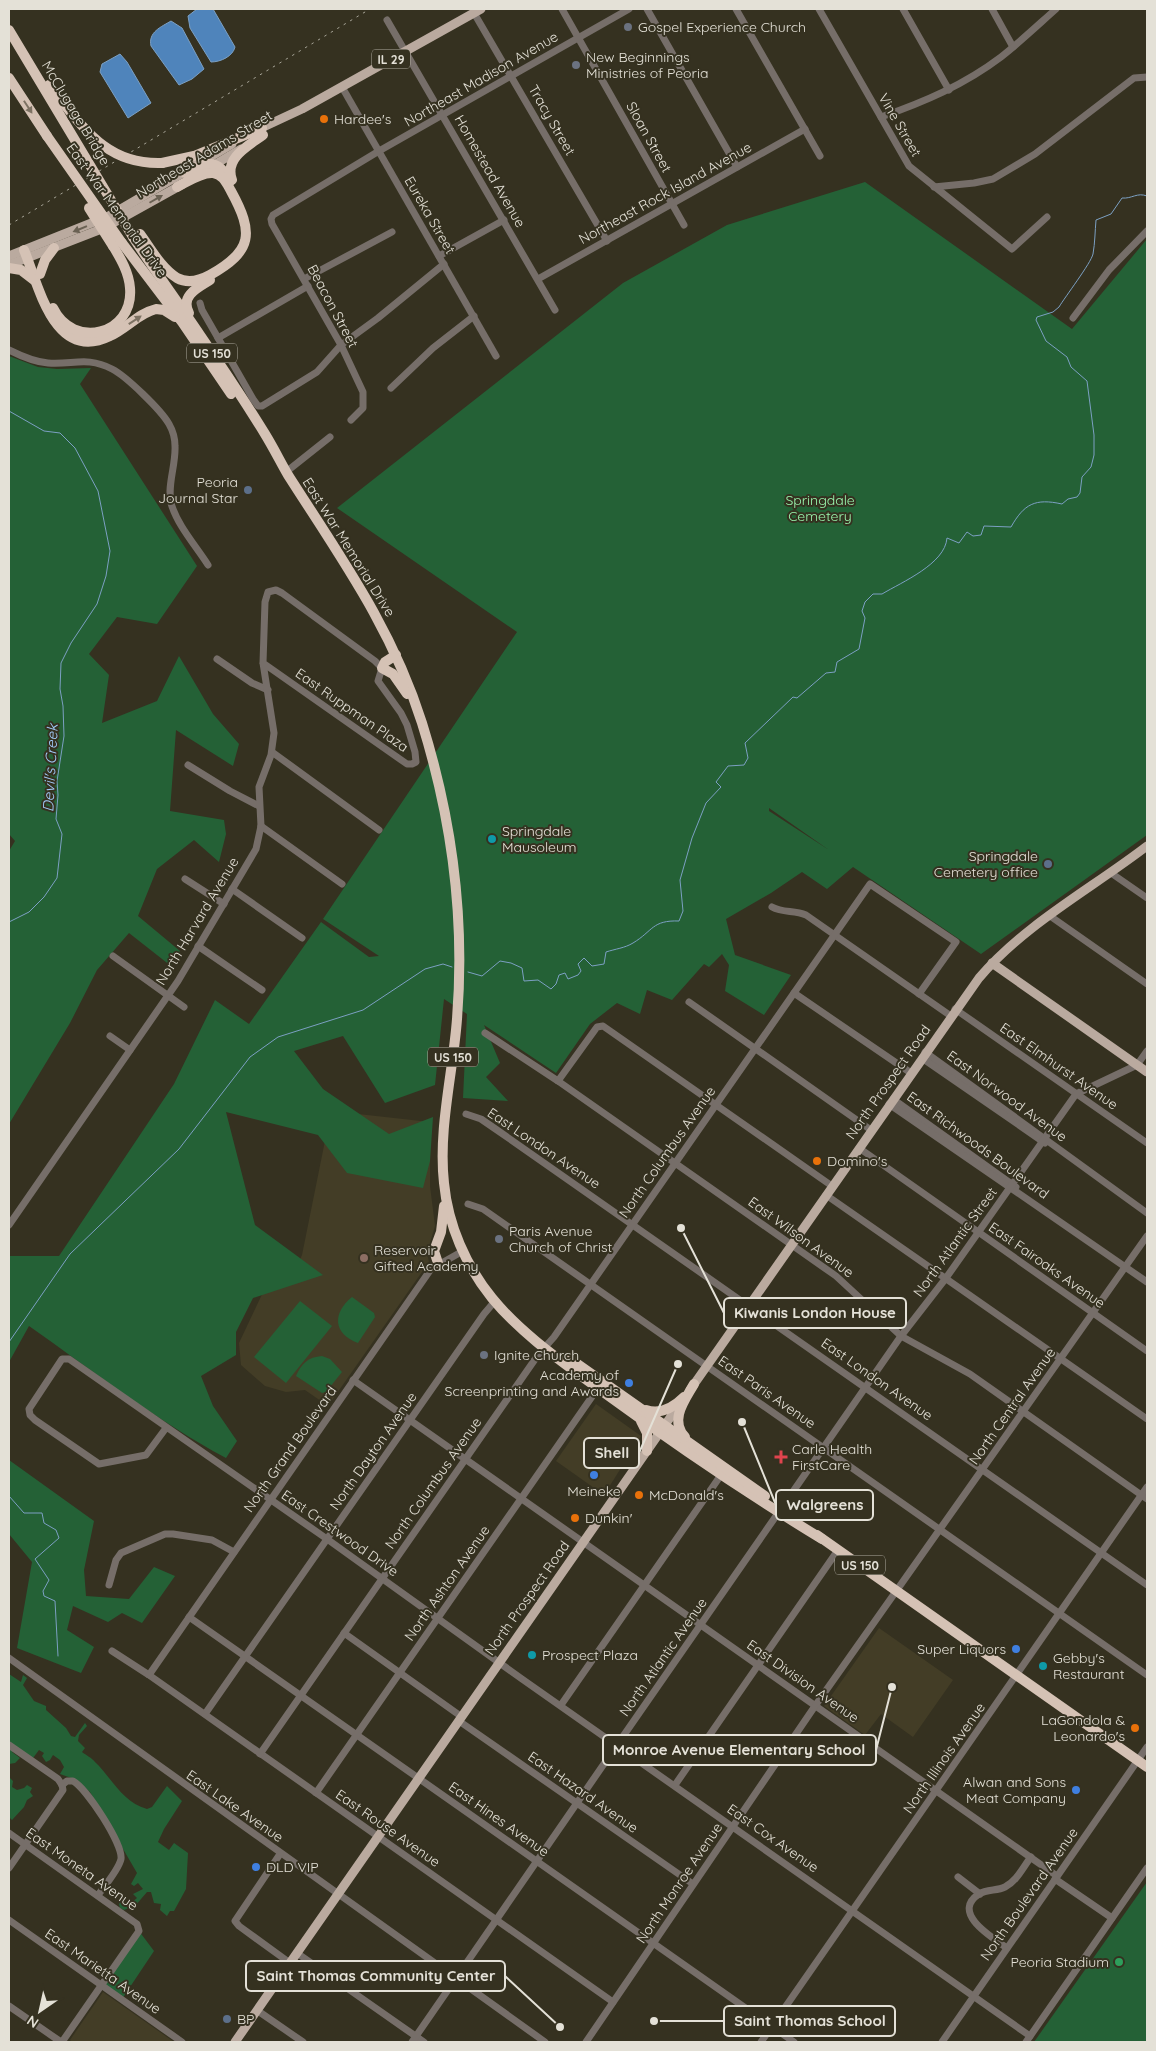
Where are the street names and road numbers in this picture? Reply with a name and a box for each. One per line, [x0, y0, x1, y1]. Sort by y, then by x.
street label: Northeast Madison Avenue [401, 27, 561, 130]
road number: IL 29 [372, 50, 410, 68]
street label: McClugage Bridge [38, 58, 114, 169]
street label: Tracy Street [525, 81, 580, 159]
street label: Vine Street [875, 90, 926, 160]
street label: Sloan Street [622, 98, 676, 176]
street label: Northeast Adams Street [133, 106, 276, 202]
street label: Homestead Avenue [450, 111, 530, 231]
street label: Northeast Rock Island Avenue [575, 138, 755, 248]
street label: East War Memorial Drive [62, 140, 172, 280]
street label: Eureka Street [401, 173, 460, 257]
street label: Beacon Street [304, 261, 363, 351]
road number: US 150 [187, 343, 237, 362]
street label: East War Memorial Drive [299, 474, 399, 620]
street label: East Ruppman Plaza [292, 664, 412, 756]
street label: North Harvard Avenue [152, 854, 242, 988]
street label: East Elmhurst Avenue [997, 1019, 1122, 1114]
street label: North Prospect Road [842, 1021, 934, 1143]
street label: East Norwood Avenue [943, 1046, 1071, 1146]
road number: US 150 [428, 1048, 478, 1066]
street label: North Columbus Avenue [615, 1083, 719, 1221]
street label: East Richwoods Boulevard [903, 1087, 1053, 1203]
street label: East London Avenue [484, 1104, 604, 1192]
street label: North Atlantic Street [909, 1183, 1001, 1300]
street label: East Wilson Avenue [745, 1193, 857, 1281]
street label: East Fairoaks Avenue [985, 1218, 1109, 1312]
street label: East London Avenue [818, 1334, 936, 1424]
street label: North Central Avenue [965, 1344, 1059, 1468]
street label: East Paris Avenue [715, 1352, 819, 1432]
street label: North Grand Boulevard [240, 1382, 340, 1516]
street label: North Dayton Avenue [325, 1388, 421, 1514]
street label: North Columbus Avenue [381, 1414, 485, 1552]
street label: East Crestwood Drive [278, 1486, 402, 1580]
street label: North Ashton Avenue [400, 1522, 494, 1644]
street label: North Prospect Road [481, 1537, 573, 1659]
road number: US 150 [835, 1556, 885, 1574]
street label: North Atlantic Avenue [615, 1594, 711, 1720]
street label: East Division Avenue [743, 1636, 863, 1727]
street label: North Illinois Avenue [899, 1699, 989, 1817]
street label: East Hazard Avenue [524, 1747, 642, 1837]
street label: East Lake Avenue [183, 1766, 287, 1846]
street label: East Hines Avenue [445, 1778, 553, 1861]
street label: East Rouse Avenue [332, 1785, 444, 1871]
street label: East Cox Avenue [724, 1800, 822, 1876]
street label: North Monroe Avenue [632, 1819, 726, 1947]
street label: East Moneta Avenue [23, 1824, 142, 1914]
street label: North Boulevard Avenue [976, 1824, 1082, 1964]
street label: East Marietta Avenue [41, 1924, 165, 2018]

